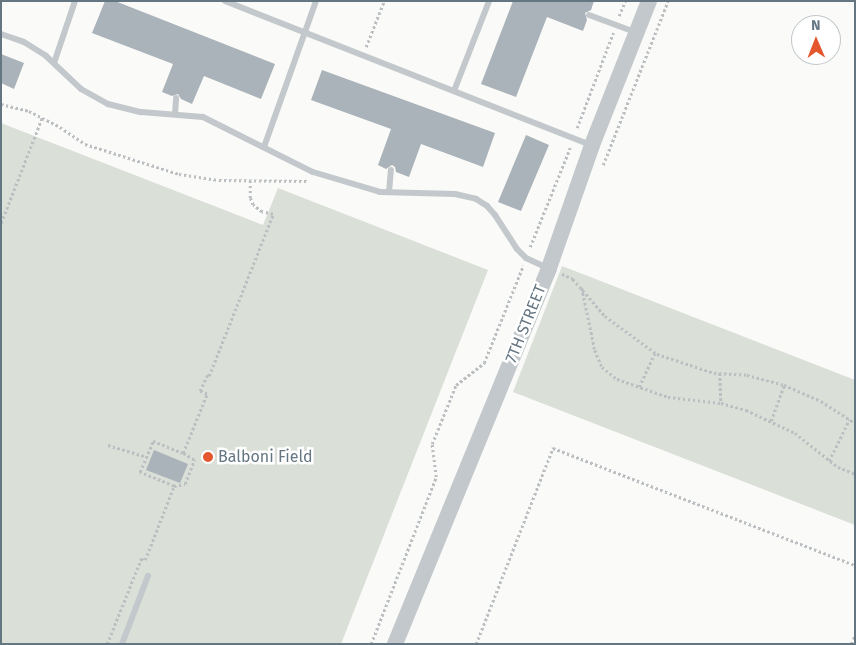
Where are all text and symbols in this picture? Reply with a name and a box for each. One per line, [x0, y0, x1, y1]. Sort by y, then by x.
north arrow [791, 15, 841, 65]
text: N [811, 17, 821, 34]
street label: 7TH STREET [502, 282, 550, 366]
place label: Balboni Field [218, 447, 313, 467]
marker: Balboni Field [202, 451, 214, 463]

